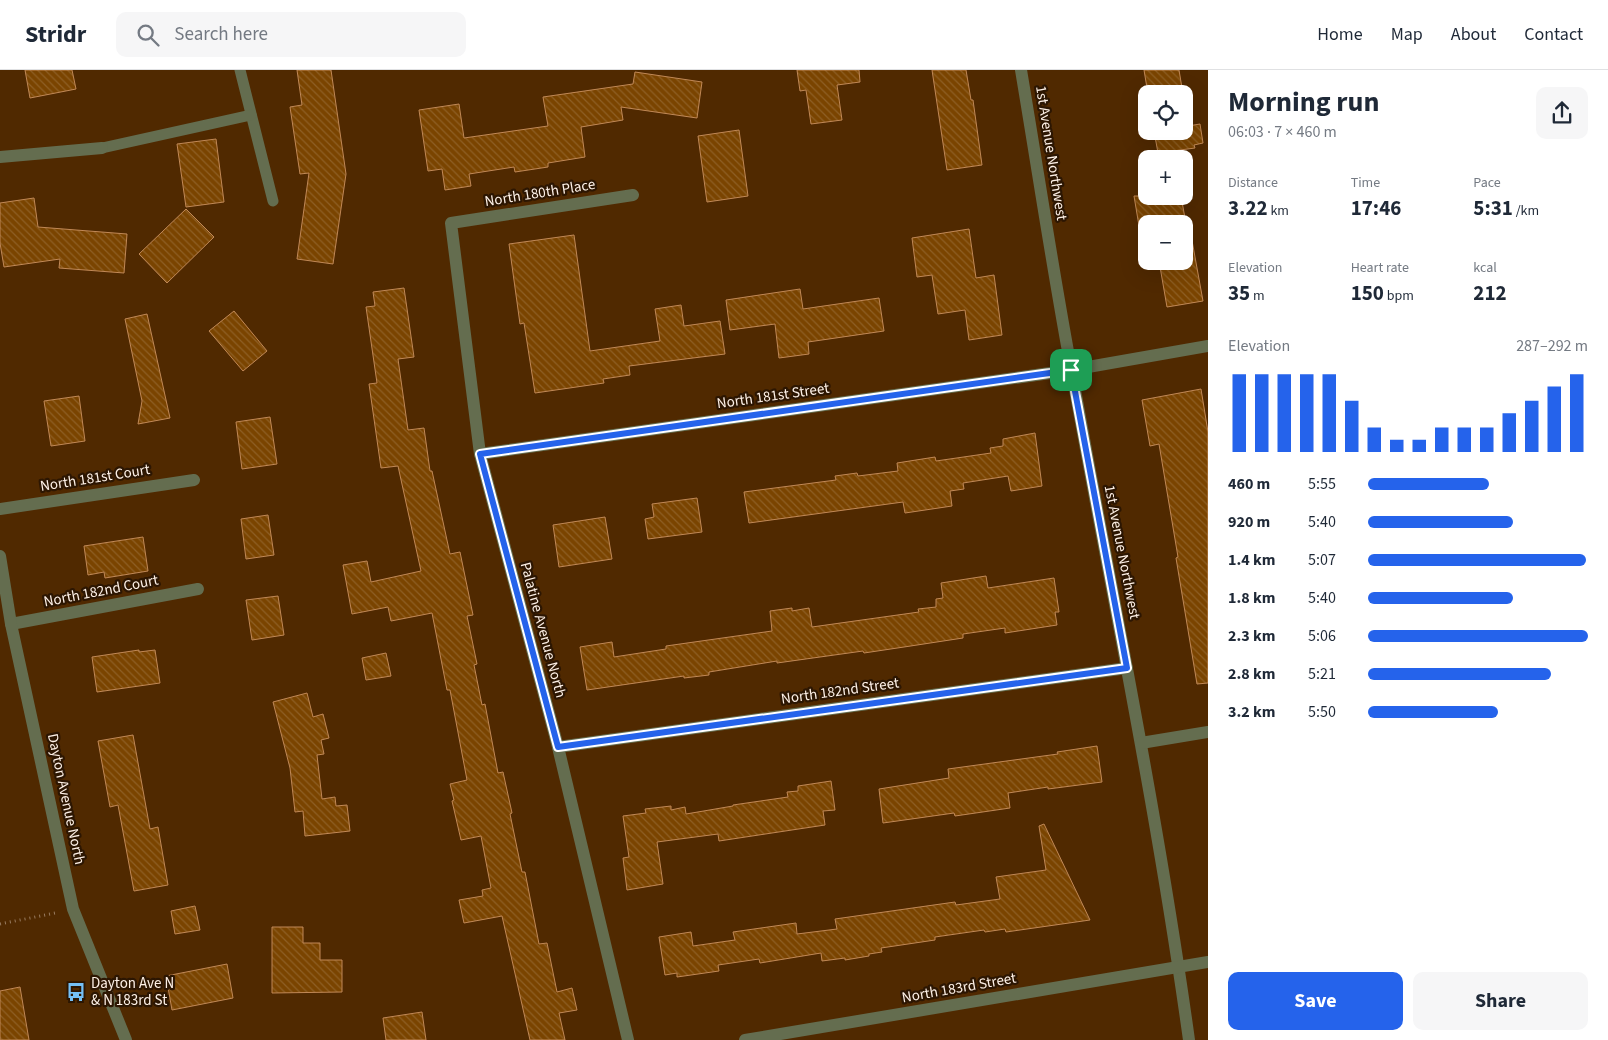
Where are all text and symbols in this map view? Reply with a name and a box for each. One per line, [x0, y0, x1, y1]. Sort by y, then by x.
search box [116, 12, 466, 57]
text: Stridr [25, 17, 86, 52]
icon: search [134, 21, 162, 49]
text: Search here [174, 21, 268, 48]
text: Home [1317, 22, 1363, 47]
text: Map [1391, 22, 1423, 47]
text: About [1451, 22, 1496, 47]
text: Contact [1524, 22, 1583, 47]
text: Morning run [1228, 82, 1379, 122]
street label: 1st Avenue Northwest [1030, 84, 1072, 222]
map controls [1138, 85, 1193, 270]
button: locate [1138, 85, 1193, 140]
button: share [1536, 87, 1588, 139]
text: 06:03 · 7 × 460 m [1228, 121, 1337, 143]
button: + [1138, 150, 1193, 205]
text: Distance [1228, 173, 1278, 193]
text: Time [1351, 173, 1380, 193]
text: Pace [1473, 173, 1501, 193]
street label: North 180th Place [483, 174, 597, 212]
text: 3.22 [1228, 193, 1268, 223]
text: 17:46 [1351, 193, 1401, 223]
text: 5:31 [1473, 193, 1513, 223]
text: km [1268, 201, 1289, 221]
text: /km [1513, 201, 1539, 221]
button: − [1138, 215, 1193, 270]
text: Elevation [1228, 258, 1283, 278]
text: Heart rate [1351, 258, 1409, 278]
text: kcal [1473, 258, 1497, 278]
text: 35 [1228, 278, 1250, 308]
text: 150 [1351, 278, 1384, 308]
text: 212 [1473, 278, 1507, 308]
text: m [1250, 286, 1265, 306]
text: bpm [1384, 286, 1414, 306]
text: Elevation [1228, 335, 1290, 357]
text: 287–292 m [1516, 335, 1588, 357]
pin [1050, 349, 1092, 391]
icon: arrive [1057, 356, 1085, 384]
street label: North 181st Street [715, 378, 831, 414]
street label: North 181st Court [39, 459, 151, 497]
text: 460 m [1228, 473, 1270, 495]
text: 5:55 [1308, 473, 1336, 495]
street label: 1st Avenue Northwest [1099, 483, 1145, 621]
text: 920 m [1228, 511, 1270, 533]
text: 5:40 [1308, 511, 1336, 533]
text: 1.4 km [1228, 549, 1275, 571]
text: 5:07 [1308, 549, 1336, 571]
street label: Palatine Avenue North [515, 560, 571, 700]
street label: North 182nd Court [42, 570, 160, 612]
text: 1.8 km [1228, 587, 1275, 609]
text: 5:40 [1308, 587, 1336, 609]
text: 2.3 km [1228, 625, 1275, 647]
text: 5:06 [1308, 625, 1336, 647]
text: 2.8 km [1228, 663, 1275, 685]
text: 5:21 [1308, 663, 1336, 685]
street label: North 182nd Street [780, 672, 900, 710]
text: 3.2 km [1228, 701, 1275, 723]
text: 5:50 [1308, 701, 1336, 723]
street label: Dayton Avenue North [42, 732, 90, 866]
street label: North 183rd Street [900, 968, 1018, 1008]
button: Save [1228, 972, 1403, 1030]
button: Share [1413, 972, 1588, 1030]
place label: Dayton Ave N & N 183rd St [91, 973, 174, 1011]
bus stop icon: Dayton Ave N & N 183rd St [65, 981, 87, 1003]

